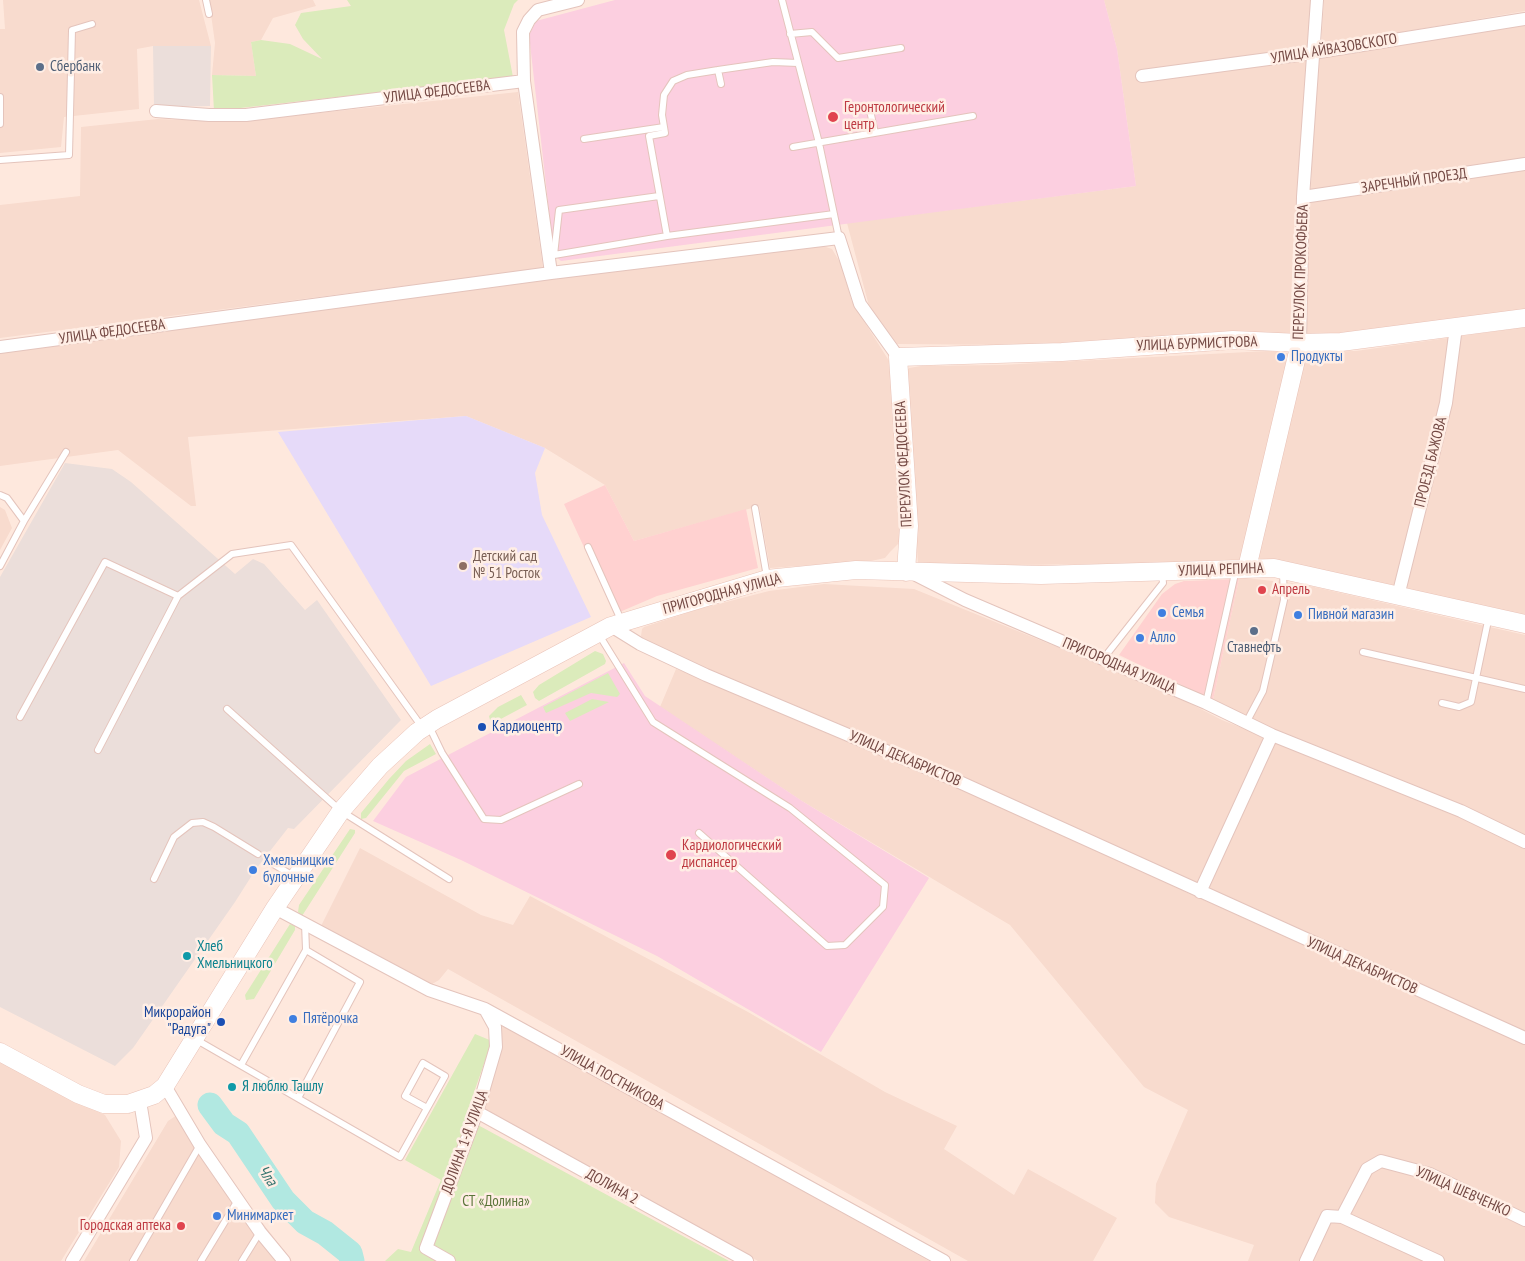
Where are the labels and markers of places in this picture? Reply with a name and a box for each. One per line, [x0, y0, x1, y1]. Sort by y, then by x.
place label: Сбербанк [50, 58, 101, 76]
marker: Сбербанк [34, 61, 46, 73]
place label: Геронтологический центр [844, 99, 945, 134]
marker: Геронтологический центр [826, 110, 840, 124]
place label: Продукты [1291, 348, 1343, 366]
marker: Продукты [1275, 351, 1287, 363]
place label: Детский сад № 51 Росток [473, 548, 540, 583]
marker: Детский сад № 51 Росток [457, 560, 469, 572]
place label: Апрель [1272, 581, 1310, 599]
marker: Апрель [1256, 584, 1268, 596]
place label: Семья [1172, 604, 1204, 622]
place label: Пивной магазин [1308, 606, 1394, 624]
marker: Семья [1156, 607, 1168, 619]
marker: Пивной магазин [1292, 609, 1304, 621]
marker: Ставнефть [1248, 625, 1260, 637]
place label: Алло [1150, 629, 1176, 647]
marker: Алло [1134, 632, 1146, 644]
place label: Ставнефть [1227, 639, 1281, 657]
place label: Кардиоцентр [492, 718, 562, 736]
marker: Кардиоцентр [476, 721, 488, 733]
place label: Кардиологический диспансер [682, 837, 782, 872]
marker: Кардиологический диспансер [664, 848, 678, 862]
place label: Хмельницкие булочные [263, 852, 334, 887]
marker: Хмельницкие булочные [247, 864, 259, 876]
place label: Хлеб Хмельницкого [197, 938, 273, 973]
marker: Хлеб Хмельницкого [181, 950, 193, 962]
place label: Микрорайон "Радуга" [144, 1004, 211, 1039]
place label: Пятёрочка [303, 1010, 358, 1028]
marker: Пятёрочка [287, 1013, 299, 1025]
marker: Микрорайон "Радуга" [215, 1016, 227, 1028]
place label: Я люблю Ташлу [242, 1078, 323, 1096]
marker: Я люблю Ташлу [226, 1081, 238, 1093]
place label: Минимаркет [227, 1207, 293, 1225]
marker: Минимаркет [211, 1210, 223, 1222]
place label: Городская аптека [80, 1217, 171, 1235]
marker: Городская аптека [175, 1220, 187, 1232]

